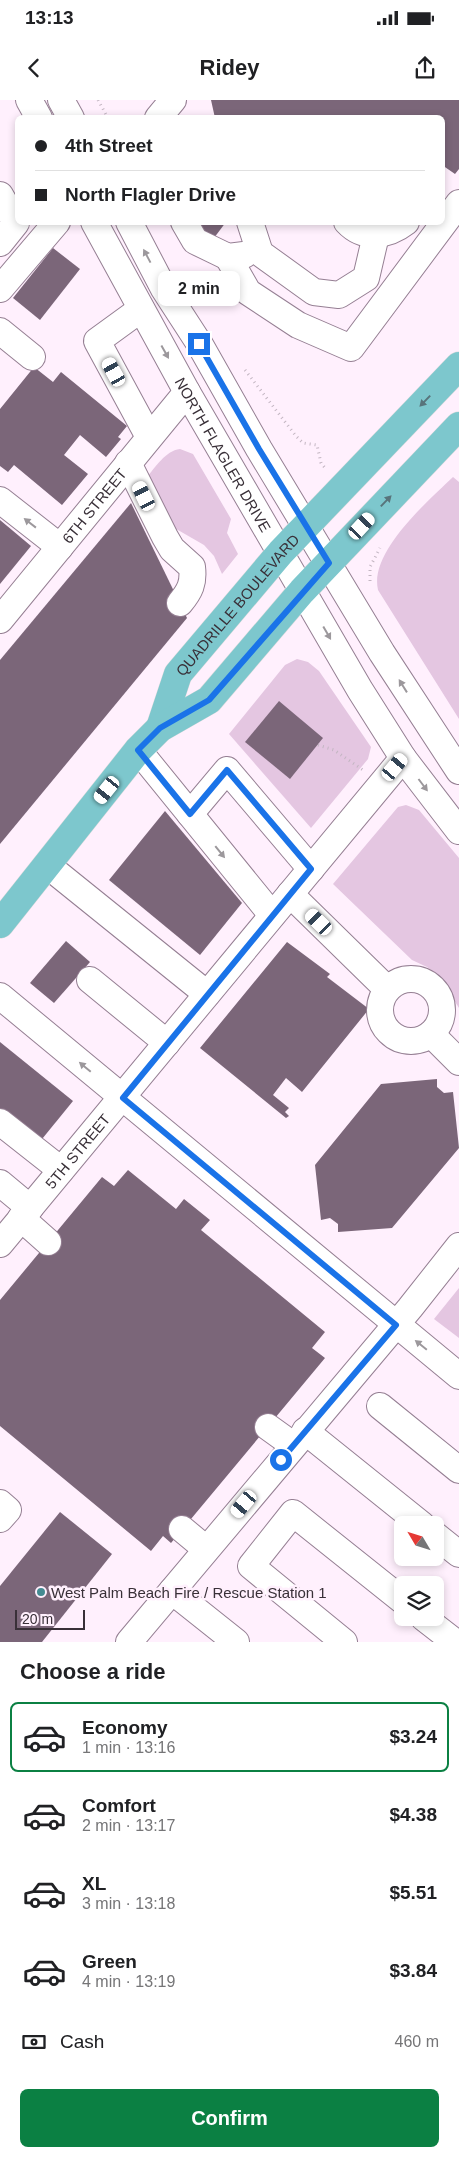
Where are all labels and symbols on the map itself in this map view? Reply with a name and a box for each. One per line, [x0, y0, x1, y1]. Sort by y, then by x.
one-way arrow [142, 249, 151, 262]
callout: 2 min [158, 272, 240, 306]
route end [188, 333, 210, 355]
one-way arrow [160, 345, 169, 358]
car [100, 355, 127, 389]
street label: NORTH FLAGLER DRIVE [172, 374, 275, 535]
one-way arrow [419, 395, 431, 407]
street label: 6TH STREET [58, 465, 130, 546]
car [130, 479, 157, 513]
one-way arrow [380, 496, 392, 508]
car [346, 510, 377, 542]
one-way arrow [24, 518, 37, 529]
street label: QUADRILLE BOULEVARD [172, 530, 302, 679]
one-way arrow [322, 626, 331, 640]
one-way arrow [399, 680, 408, 693]
car [379, 751, 410, 783]
car [91, 774, 122, 806]
one-way arrow [418, 778, 429, 791]
one-way arrow [215, 845, 226, 858]
car [302, 906, 335, 938]
one-way arrow [79, 1061, 92, 1072]
street label: 5TH STREET [41, 1110, 113, 1192]
one-way arrow [415, 1340, 427, 1351]
route start [270, 1449, 292, 1471]
car [228, 1488, 259, 1520]
north arrow [394, 1516, 444, 1566]
place label: West Palm Beach Fire / Rescue Station 1 [51, 1584, 327, 1601]
marker: West Palm Beach Fire / Rescue Station 1 [35, 1586, 47, 1598]
scale bar [15, 1607, 85, 1630]

